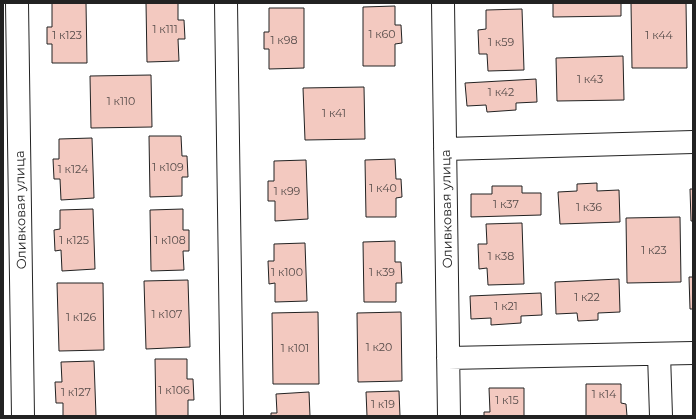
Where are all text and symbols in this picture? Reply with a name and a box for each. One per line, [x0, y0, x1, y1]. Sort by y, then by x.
house number: 1 к111 [152, 22, 178, 36]
house number: 1 к60 [368, 27, 396, 41]
house number: 1 к123 [52, 28, 82, 42]
house number: 1 к44 [645, 28, 673, 42]
house number: 1 к98 [271, 33, 297, 47]
house number: 1 к59 [488, 35, 514, 49]
house number: 1 к43 [577, 72, 603, 86]
house number: 1 к42 [488, 85, 514, 99]
house number: 1 к110 [107, 94, 135, 108]
house number: 1 к41 [322, 106, 346, 120]
street label: Оливковая улица [437, 149, 455, 269]
street label: Оливковая улица [11, 150, 29, 270]
house number: 1 к109 [152, 160, 184, 174]
house number: 1 к124 [58, 162, 89, 176]
house number: 1 к40 [369, 181, 397, 195]
house number: 1 к99 [274, 184, 301, 198]
house number: 1 к37 [493, 197, 519, 211]
house number: 1 к36 [576, 200, 602, 214]
house number: 1 к125 [59, 233, 89, 247]
house number: 1 к108 [154, 233, 186, 247]
house number: 1 к23 [641, 243, 667, 257]
house number: 1 к38 [488, 249, 514, 263]
house number: 1 к100 [271, 265, 303, 279]
house number: 1 к39 [369, 265, 395, 279]
house number: 1 к22 [574, 290, 600, 304]
house number: 1 к21 [494, 299, 518, 313]
house number: 1 к107 [152, 307, 182, 321]
house number: 1 к126 [66, 310, 96, 324]
house number: 1 к20 [366, 340, 392, 354]
house number: 1 к101 [281, 341, 309, 355]
house number: 1 к106 [158, 383, 190, 397]
house number: 1 к127 [61, 385, 91, 399]
house number: 1 к14 [592, 387, 617, 401]
house number: 1 к15 [495, 393, 519, 407]
house number: 1 к19 [371, 397, 395, 411]

